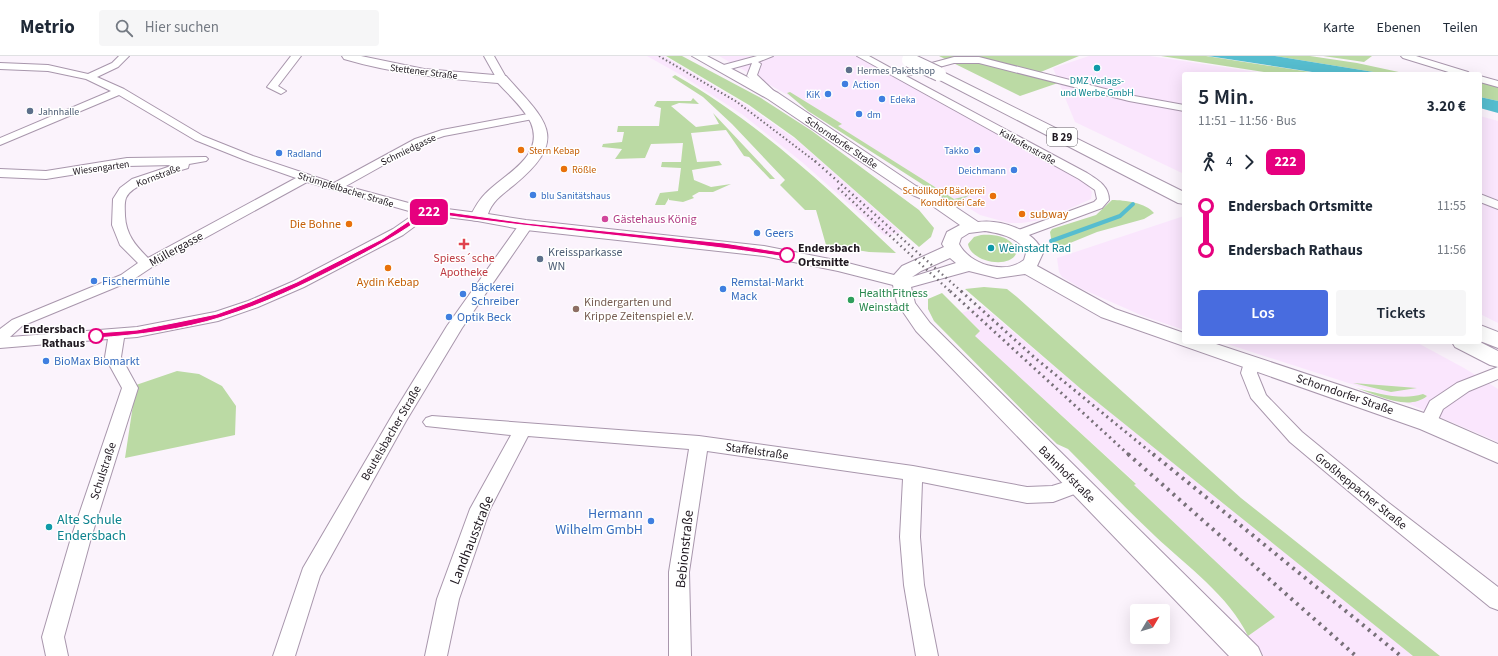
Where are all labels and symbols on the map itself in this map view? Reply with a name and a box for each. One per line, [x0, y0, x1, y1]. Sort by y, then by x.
street label: Stettener Straße [389, 61, 458, 83]
marker: DMZ Verlags- und Werbe GmbH [1092, 63, 1102, 73]
place label: Hermes Paketshop [857, 64, 936, 78]
marker: Hermes Paketshop [844, 65, 854, 75]
place label: DMZ Verlags- und Werbe GmbH [1060, 74, 1134, 100]
place label: Action [853, 78, 880, 92]
marker: Action [840, 79, 850, 89]
place label: KiK [806, 88, 820, 102]
marker: KiK [823, 89, 833, 99]
place label: Edeka [890, 93, 916, 107]
marker: Edeka [877, 94, 887, 104]
place label: Jahnhalle [38, 105, 79, 119]
marker: Jahnhalle [25, 106, 35, 116]
place label: dm [867, 108, 881, 122]
marker: dm [854, 109, 864, 119]
street label: Schorndorfer Straße [802, 113, 881, 172]
street label: Kalkofenstraße [996, 125, 1059, 168]
road number: B 29 [1047, 128, 1077, 146]
street label: Schmiedgasse [378, 130, 438, 169]
place label: Stern Kebap [529, 144, 580, 158]
place label: Takko [944, 144, 969, 158]
marker: Stern Kebap [516, 145, 526, 155]
marker: Takko [972, 145, 982, 155]
place label: Radland [287, 147, 322, 161]
marker: Radland [274, 148, 284, 158]
street label: Wiesengarten [72, 157, 130, 179]
street label: Kornstraße [134, 161, 183, 191]
place label: Rößle [572, 163, 596, 177]
marker: Rößle [559, 164, 569, 174]
place label: Deichmann [958, 164, 1006, 178]
marker: Deichmann [1009, 165, 1019, 175]
street label: Strümpfelbacher Straße [296, 169, 396, 211]
place label: Schöllkopf Bäckerei Konditorei Cafe [903, 184, 985, 210]
place label: blu Sanitätshaus [541, 189, 610, 203]
marker: blu Sanitätshaus [528, 190, 538, 200]
marker: Schöllkopf Bäckerei Konditorei Cafe [988, 191, 998, 201]
line badge: 222 [406, 199, 452, 225]
place label: subway [1030, 206, 1069, 223]
marker: subway [1017, 209, 1027, 219]
place label: Gästehaus König [613, 211, 697, 228]
marker: Gästehaus König [600, 214, 610, 224]
place label: Die Bohne [290, 216, 341, 233]
marker: Die Bohne [344, 219, 354, 229]
place label: Geers [765, 225, 793, 242]
street label: Müllergasse [146, 228, 206, 271]
marker: Geers [752, 228, 762, 238]
marker: Spiess´sche Apotheke [459, 239, 469, 249]
place label: Endersbach Ortsmitte [798, 240, 860, 271]
place label: Weinstadt Rad [999, 240, 1071, 257]
marker: Weinstadt Rad [986, 243, 996, 253]
place label: Kreissparkasse WN [548, 244, 623, 275]
marker: Endersbach Ortsmitte [779, 247, 795, 263]
place label: Spiess´sche Apotheke [433, 250, 495, 281]
marker: Kreissparkasse WN [535, 254, 545, 264]
marker: Aydin Kebap [383, 263, 393, 273]
place label: Fischermühle [102, 273, 170, 290]
place label: Aydin Kebap [357, 274, 420, 291]
place label: Remstal-Markt Mack [731, 274, 804, 305]
marker: Fischermühle [89, 276, 99, 286]
place label: Bäckerei Schreiber [471, 279, 520, 310]
marker: Remstal-Markt Mack [718, 284, 728, 294]
place label: HealthFitness Weinstadt [859, 285, 928, 316]
marker: Bäckerei Schreiber [458, 289, 468, 299]
place label: Kindergarten und Krippe Zeitenspiel e.V. [584, 294, 694, 325]
marker: HealthFitness Weinstadt [846, 295, 856, 305]
marker: Kindergarten und Krippe Zeitenspiel e.V. [571, 304, 581, 314]
place label: Optik Beck [457, 309, 511, 326]
marker: Optik Beck [444, 312, 454, 322]
place label: Endersbach Rathaus [23, 321, 85, 352]
marker: Endersbach Rathaus [88, 328, 104, 344]
place label: BioMax Biomarkt [54, 353, 139, 370]
marker: BioMax Biomarkt [41, 356, 51, 366]
street label: Schorndorfer Straße [1294, 370, 1396, 419]
street label: Beutelsbacher Straße [357, 382, 426, 484]
street label: Staffelstraße [724, 439, 790, 464]
street label: Schulstraße [86, 440, 121, 502]
street label: Bahnhofstraße [1034, 442, 1099, 507]
street label: Großheppacher Straße [1311, 449, 1410, 534]
street label: Landhausstraße [445, 493, 499, 588]
place label: Hermann Wilhelm GmbH [555, 504, 643, 540]
street label: Bebionstraße [671, 509, 699, 589]
place label: Alte Schule Endersbach [57, 510, 126, 546]
marker: Hermann Wilhelm GmbH [646, 516, 656, 526]
marker: Alte Schule Endersbach [44, 522, 54, 532]
north arrow [1130, 604, 1170, 644]

